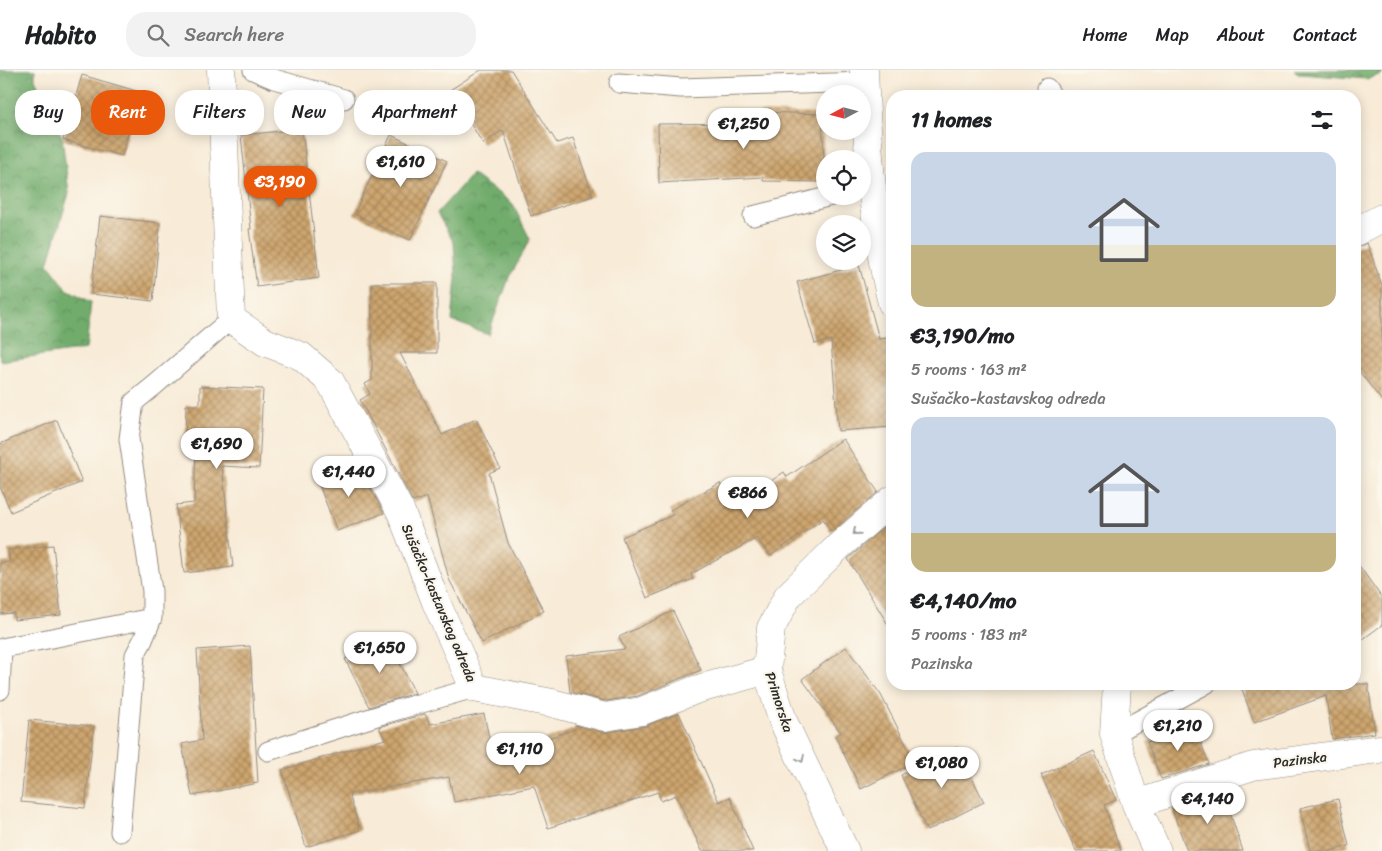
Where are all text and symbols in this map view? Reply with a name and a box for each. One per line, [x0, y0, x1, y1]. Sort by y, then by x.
search box [126, 12, 476, 57]
text: Habito [25, 14, 96, 56]
text: Search here [184, 18, 284, 51]
text: Home [1083, 19, 1128, 51]
text: Map [1156, 19, 1189, 51]
text: About [1217, 19, 1265, 51]
text: Contact [1293, 19, 1357, 51]
icon: search [144, 21, 172, 49]
north arrow [816, 85, 871, 140]
map controls [816, 85, 871, 270]
chip: Buy [15, 90, 81, 135]
chip: Rent [91, 90, 165, 135]
chip: Filters [175, 90, 264, 135]
chip: New [274, 90, 344, 135]
chip: Apartment [354, 90, 475, 135]
text: 11 homes [911, 101, 992, 139]
icon: filters [1308, 106, 1336, 134]
pin: €1,250 [703, 108, 785, 150]
text: €1,250 [719, 109, 769, 138]
pin: €1,610 [360, 146, 442, 188]
text: €1,610 [377, 147, 425, 176]
button: locate [816, 150, 871, 205]
pin: €3,190 [239, 166, 321, 208]
text: €3,190 [255, 167, 305, 196]
icon: home [1079, 185, 1169, 275]
button: layers [816, 215, 871, 270]
text: €3,190/mo [911, 317, 1015, 355]
text: 5 rooms · 163 m² [911, 355, 1027, 384]
text: Sušačko-kastavskog odreda [911, 384, 1105, 413]
pin: €1,690 [176, 428, 258, 470]
text: €1,690 [192, 429, 242, 458]
icon: home [1079, 450, 1169, 540]
pin: €1,440 [308, 456, 390, 498]
text: €1,440 [323, 457, 375, 486]
pin: €866 [718, 476, 778, 519]
text: €866 [729, 478, 767, 507]
street label: Sušačko-kastavskog odreda [394, 520, 484, 686]
one-way arrow [852, 526, 861, 535]
text: €4,140/mo [911, 582, 1016, 620]
text: 5 rooms · 183 m² [911, 620, 1027, 649]
pin: €1,650 [339, 632, 421, 674]
text: €1,650 [355, 633, 405, 662]
text: Pazinska [911, 649, 972, 678]
street label: Primorska [757, 668, 801, 736]
pin: €1,210 [1137, 710, 1219, 752]
text: €1,210 [1154, 711, 1202, 740]
pin: €1,110 [479, 732, 561, 775]
text: €1,110 [497, 734, 543, 763]
street label: Pazinska [1272, 744, 1328, 776]
pin: €1,080 [901, 746, 983, 789]
text: €1,080 [916, 748, 968, 777]
one-way arrow [795, 754, 806, 763]
pin: €4,140 [1167, 782, 1249, 825]
text: €4,140 [1182, 784, 1234, 813]

